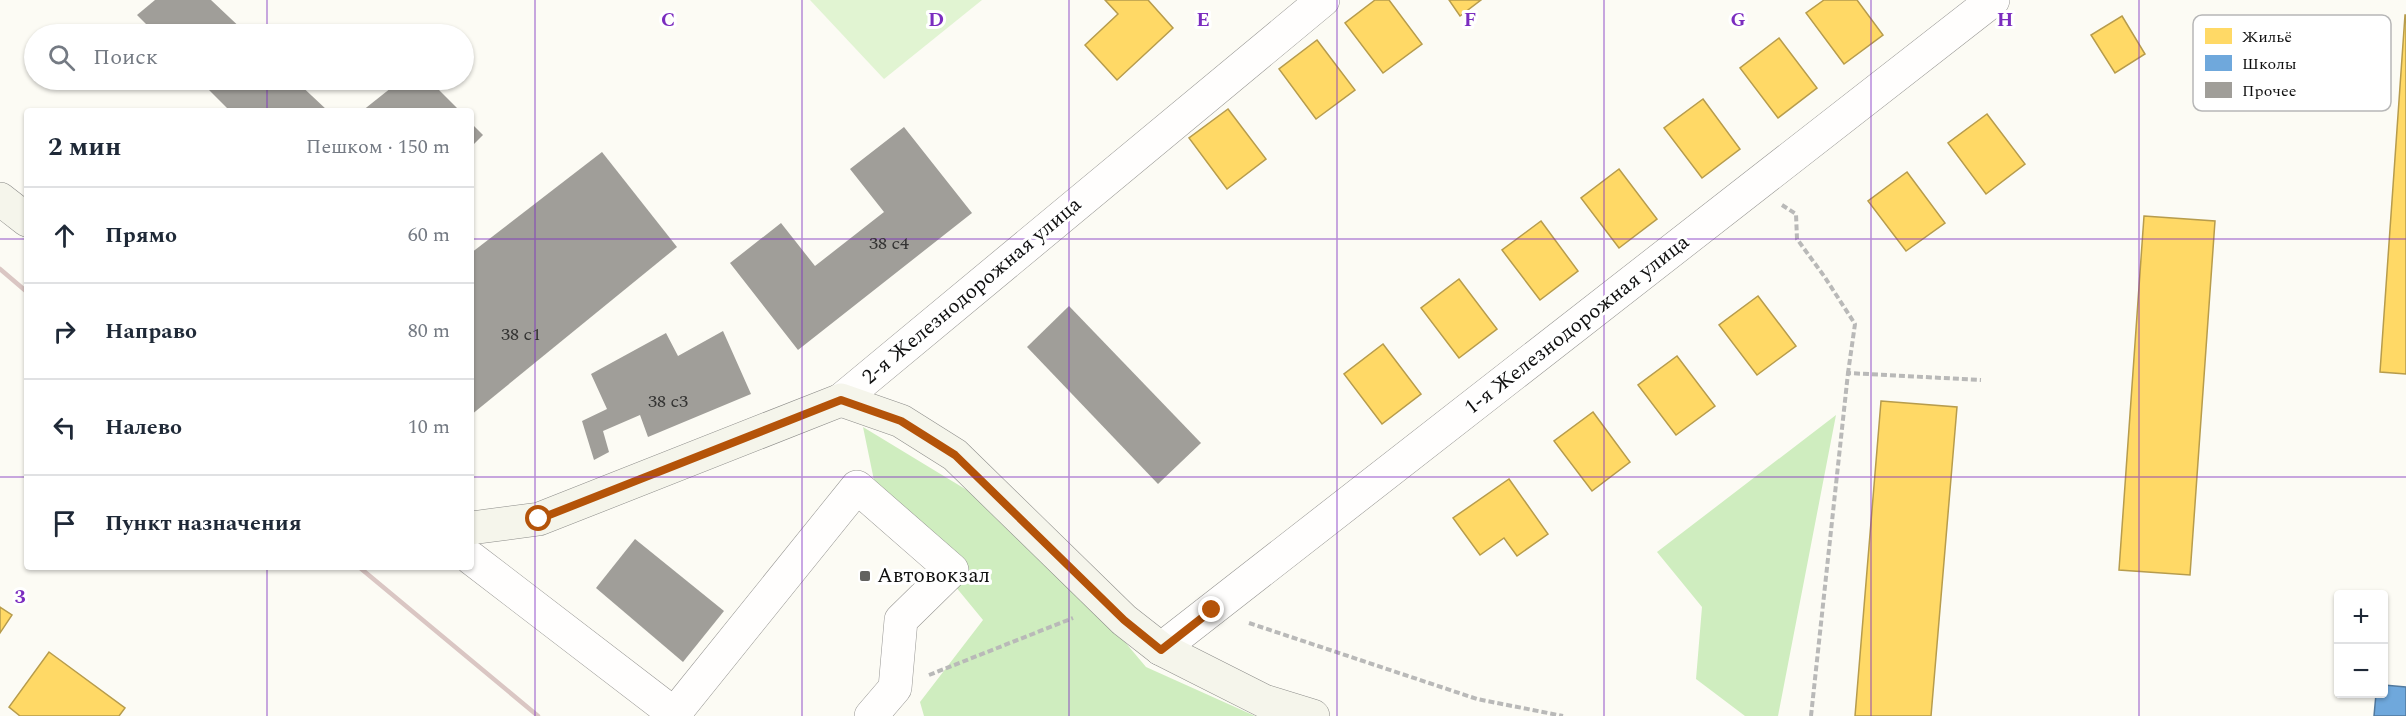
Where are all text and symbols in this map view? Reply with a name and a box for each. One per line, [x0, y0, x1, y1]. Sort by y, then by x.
text: C [661, 5, 675, 35]
text: D [928, 5, 944, 35]
text: E [1196, 5, 1210, 35]
text: F [1464, 5, 1476, 35]
text: G [1730, 5, 1746, 35]
text: H [1997, 5, 2013, 35]
legend [2193, 15, 2391, 111]
search box [24, 24, 474, 90]
text: Жильё [2242, 25, 2292, 49]
icon: search [45, 41, 78, 74]
text: Поиск [93, 41, 158, 74]
text: Школы [2242, 52, 2297, 76]
text: Прочее [2242, 79, 2296, 103]
text: 2 мин [48, 127, 121, 167]
text: Пешком · 150 m [306, 132, 450, 162]
street label: 2-я Железнодорожная улица [855, 189, 1089, 393]
icon: ahead [48, 219, 81, 252]
text: Прямо [105, 219, 177, 252]
text: 60 m [408, 220, 450, 250]
street label: 1-я Железнодорожная улица [1458, 226, 1697, 423]
house number: 38 с4 [869, 230, 909, 257]
icon: right [48, 315, 81, 348]
text: Направо [105, 315, 197, 348]
text: 80 m [408, 316, 450, 346]
house number: 38 с1 [501, 321, 541, 348]
house number: 38 с3 [648, 388, 688, 415]
icon: left [48, 411, 81, 444]
text: Налево [105, 411, 182, 444]
text: 10 m [408, 412, 450, 442]
route start [525, 505, 551, 531]
icon: arrive [48, 507, 81, 540]
text: Пункт назначения [105, 507, 302, 540]
place label: Автовокзал [877, 560, 990, 592]
marker: Автовокзал [858, 569, 872, 583]
text: 3 [14, 582, 26, 612]
map controls [2334, 590, 2388, 698]
button: + [2334, 590, 2388, 644]
route end [1198, 596, 1224, 622]
button: − [2334, 644, 2388, 698]

